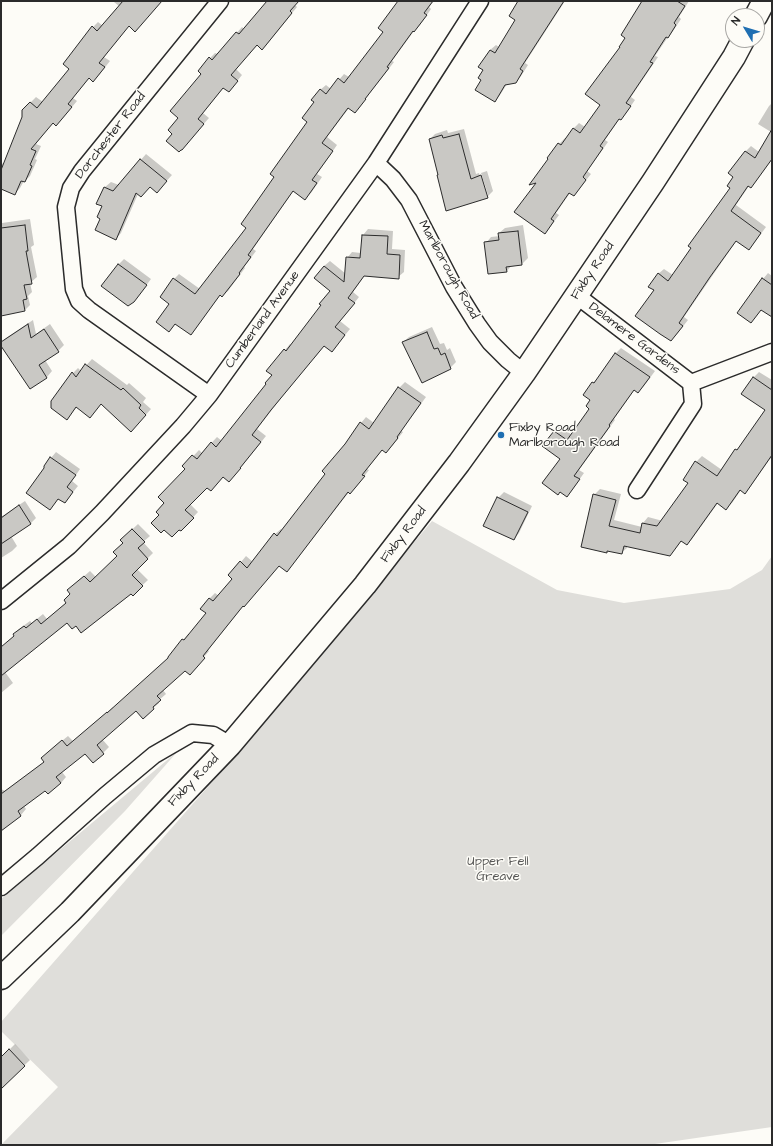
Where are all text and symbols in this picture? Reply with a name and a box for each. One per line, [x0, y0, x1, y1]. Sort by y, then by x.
north arrow [725, 8, 765, 48]
text: N [728, 14, 744, 28]
street label: Dorchester Road [72, 90, 150, 182]
street label: Marlborough Road [414, 218, 482, 322]
street label: Fixby Road [568, 239, 618, 303]
street label: Cumberland Avenue [222, 268, 304, 372]
street label: Delamere Gardens [585, 300, 683, 378]
place label: Fixby Road Marlborough Road [509, 420, 619, 451]
marker: Fixby Road Marlborough Road [496, 430, 506, 440]
street label: Fixby Road [378, 504, 430, 566]
street label: Fixby Road [165, 752, 223, 810]
park label: Upper Fell Greave [467, 854, 529, 885]

